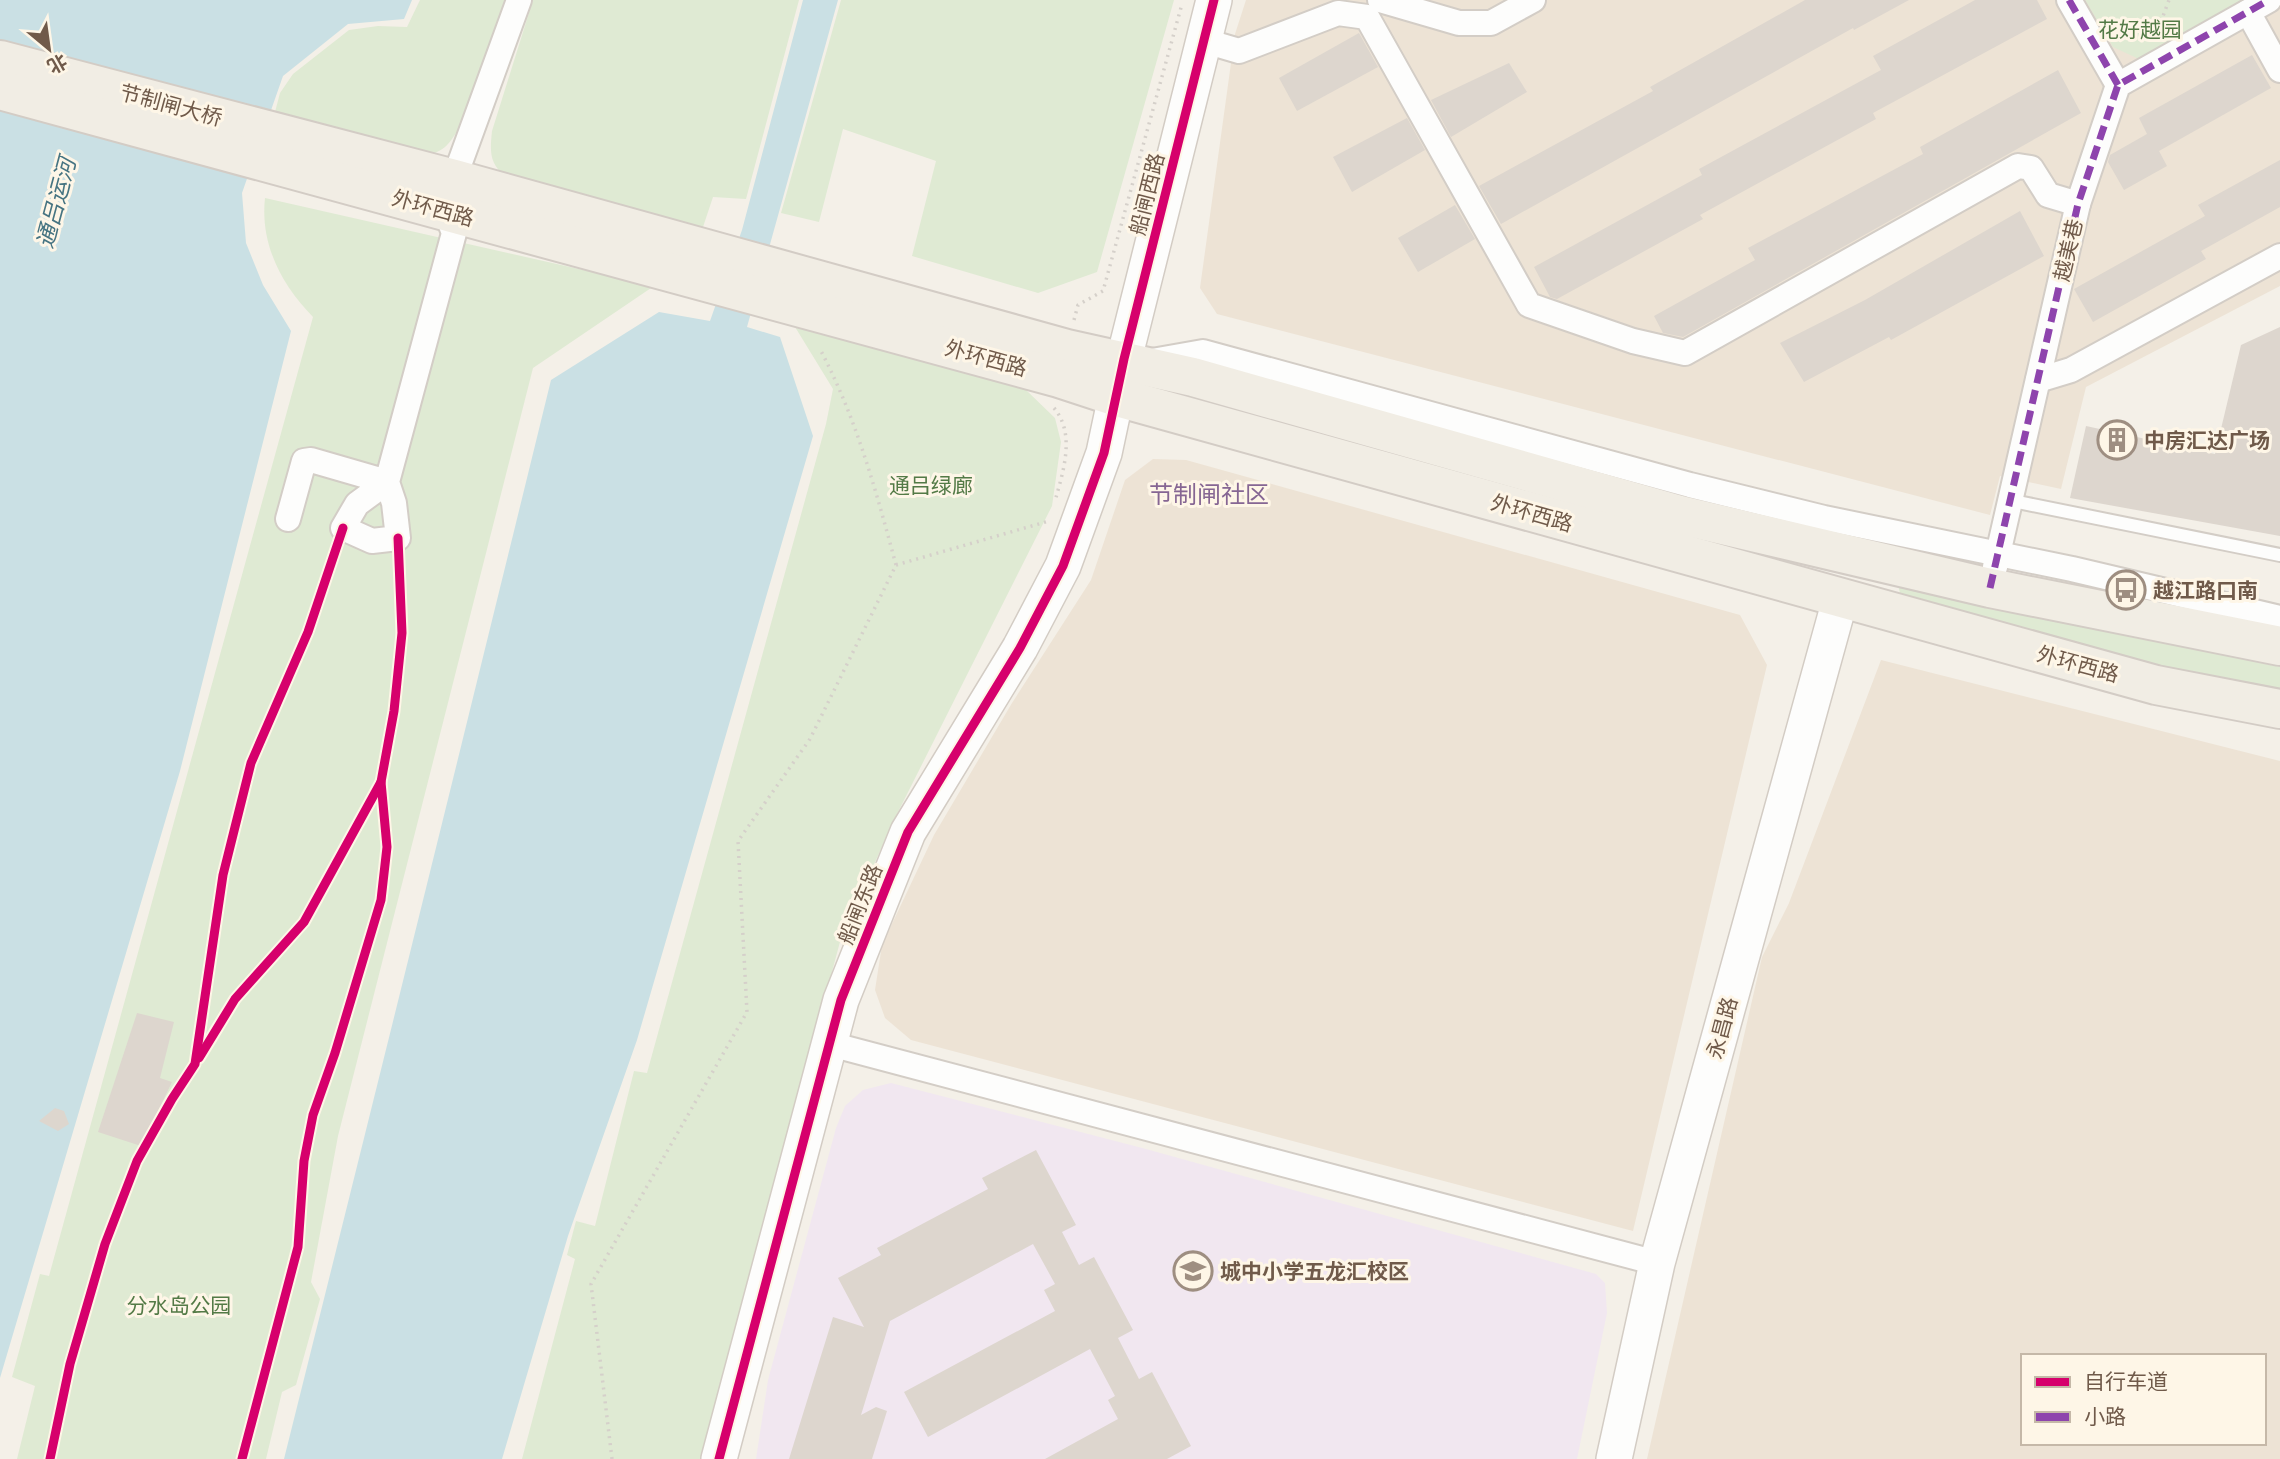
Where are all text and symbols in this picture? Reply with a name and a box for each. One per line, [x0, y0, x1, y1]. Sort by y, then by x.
north arrow [14, 14, 84, 84]
park label: 花好越园 [2098, 17, 2182, 42]
text: 北 [43, 49, 71, 78]
street label: 节制闸大桥 [117, 79, 225, 131]
street label: 船闸西路 [1125, 150, 1169, 238]
water label: 通吕运河 [31, 151, 82, 251]
street label: 外环西路 [389, 185, 477, 231]
street label: 越美巷 [2049, 216, 2087, 284]
street label: 外环西路 [942, 335, 1030, 381]
building icon: 中房汇达广场 [2096, 419, 2138, 461]
place label: 中房汇达广场 [2144, 428, 2270, 453]
park label: 通吕绿廊 [889, 473, 973, 498]
district label: 节制闸社区 [1149, 480, 1269, 509]
street label: 外环西路 [1488, 489, 1576, 537]
bus stop icon: 越江路口南 [2105, 569, 2147, 611]
place label: 越江路口南 [2153, 578, 2258, 603]
street label: 外环西路 [2034, 641, 2122, 687]
street label: 船闸东路 [833, 860, 887, 948]
street label: 永昌路 [1702, 994, 1742, 1062]
school or university icon: 城中小学五龙汇校区 [1172, 1250, 1214, 1292]
place label: 城中小学五龙汇校区 [1220, 1259, 1409, 1284]
park label: 分水岛公园 [127, 1293, 232, 1318]
legend [2021, 1354, 2266, 1445]
text: 自行车道 [2084, 1369, 2168, 1394]
text: 小路 [2084, 1404, 2126, 1429]

